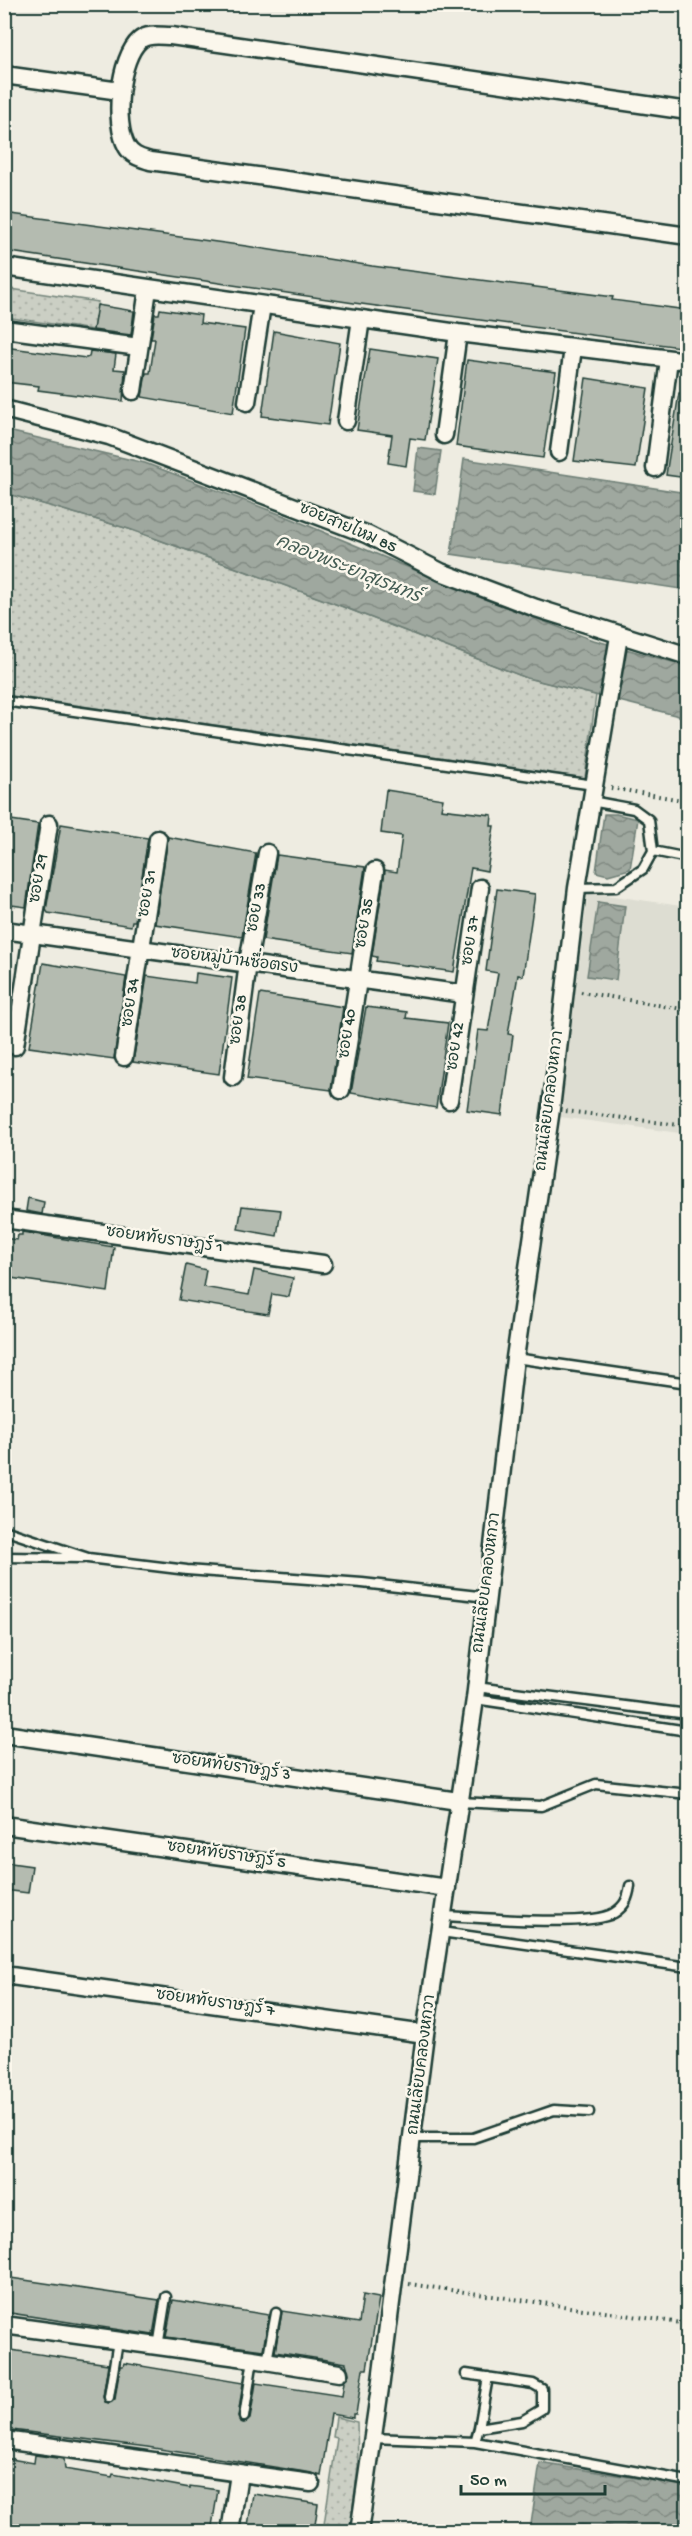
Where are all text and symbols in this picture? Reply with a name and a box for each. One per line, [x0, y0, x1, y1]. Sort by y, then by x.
street label: ซอยสายไหม 85 [295, 495, 401, 558]
water label: คลองพระยาสุเรนทร์ [273, 528, 429, 610]
street label: ซอย 29 [27, 853, 53, 905]
street label: ซอย 31 [135, 869, 163, 919]
street label: ซอย 33 [244, 882, 272, 934]
street label: ซอย 35 [353, 898, 379, 950]
street label: ซอย 37 [459, 914, 485, 967]
street label: ซอยหมู่บ้านซื่อตรง [169, 936, 300, 979]
street label: ซอย 34 [119, 977, 145, 1029]
street label: ซอย 38 [227, 993, 253, 1046]
street label: ซอย 40 [336, 1008, 362, 1060]
street label: ซอย 42 [444, 1021, 470, 1073]
street label: ถนนเลียบคลองหกวา [529, 1029, 569, 1172]
street label: ซอยหทัยราษฎร์ 1 [104, 1218, 225, 1259]
street label: ถนนเลียบคลองหกวา [466, 1511, 506, 1654]
street label: ซอยหทัยราษฎร์ 3 [170, 1745, 292, 1786]
street label: ซอยหทัยราษฎร์ 5 [165, 1833, 287, 1874]
street label: ซอยหทัยราษฎร์ 7 [154, 1981, 277, 2022]
street label: ถนนเลียบคลองหกวา [401, 1993, 441, 2136]
scale bar [461, 2458, 605, 2496]
text: 50 m [470, 2471, 507, 2492]

